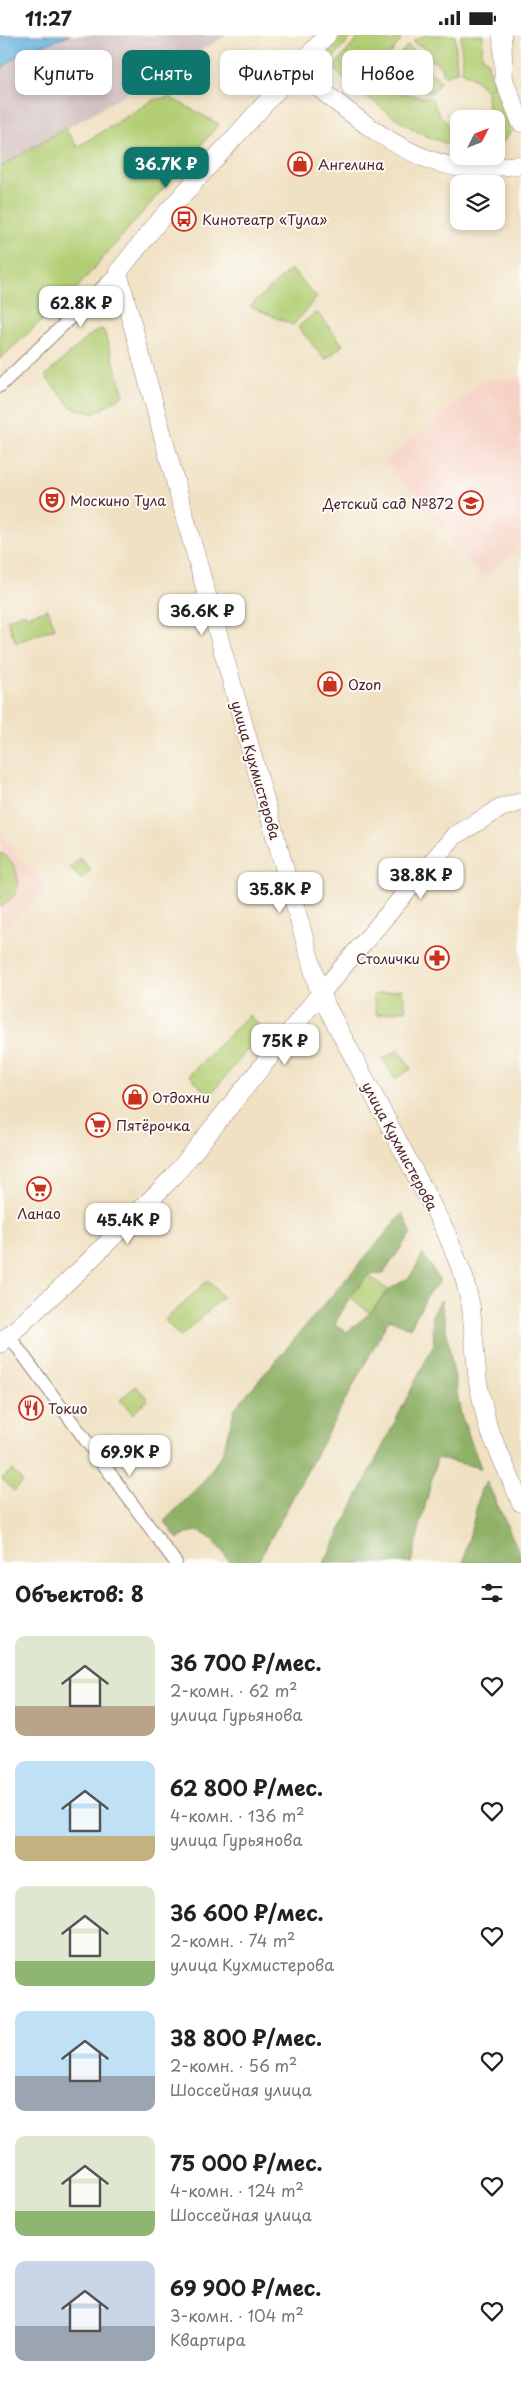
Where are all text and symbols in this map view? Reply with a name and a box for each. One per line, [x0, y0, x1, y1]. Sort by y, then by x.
text: 11:27 [25, 4, 72, 32]
chip: Купить [15, 50, 112, 95]
chip: Снять [122, 50, 210, 95]
chip: Фильтры [220, 50, 332, 95]
chip: Новое [342, 50, 433, 95]
north arrow [450, 110, 505, 165]
map controls [450, 110, 505, 230]
pin: 36.7K ₽ [120, 147, 212, 189]
text: 36.7K ₽ [135, 151, 197, 175]
shop icon: Ангелина [287, 151, 313, 177]
place label: Ангелина [318, 154, 384, 175]
button: layers [450, 175, 505, 230]
bus stop icon: Кинотеатр «Тула» [171, 206, 197, 232]
place label: Кинотеатр «Тула» [202, 209, 327, 230]
pin: 62.8K ₽ [35, 285, 127, 328]
text: 62.8K ₽ [50, 290, 112, 314]
theatre icon: Москино Тула [39, 487, 65, 513]
place label: Москино Тула [70, 490, 166, 511]
school or university icon: Детский сад №872 [458, 490, 484, 516]
place label: Детский сад №872 [322, 493, 454, 514]
pin: 36.6K ₽ [156, 593, 248, 636]
text: 36.6K ₽ [170, 598, 234, 622]
shop icon: Ozon [317, 671, 343, 697]
place label: Ozon [348, 674, 381, 695]
street label: улица Кухмистерова [226, 698, 286, 842]
pin: 38.8K ₽ [375, 857, 467, 900]
text: 38.8K ₽ [390, 862, 452, 886]
pin: 35.8K ₽ [234, 871, 326, 914]
text: 35.8K ₽ [249, 876, 311, 900]
pharmacy icon: Столички [424, 945, 450, 971]
place label: Столички [356, 948, 420, 969]
pin: 75K ₽ [250, 1023, 320, 1066]
text: 75K ₽ [262, 1028, 308, 1052]
street label: улица Кухмистерова [357, 1078, 443, 1215]
shop icon: Отдохни [122, 1084, 148, 1110]
place label: Отдохни [152, 1087, 210, 1108]
supermarket icon: Пятёрочка [85, 1112, 111, 1138]
place label: Пятёрочка [116, 1115, 190, 1136]
supermarket icon: Ланао [26, 1176, 52, 1202]
place label: Ланао [17, 1203, 61, 1224]
pin: 45.4K ₽ [82, 1203, 174, 1245]
text: 45.4K ₽ [96, 1207, 160, 1231]
restaurant icon: Токио [18, 1395, 44, 1421]
place label: Токио [48, 1398, 88, 1419]
pin: 69.9K ₽ [84, 1435, 176, 1477]
text: 69.9K ₽ [100, 1439, 160, 1463]
text: Объектов: 8 [15, 1577, 144, 1609]
icon: filters [478, 1579, 506, 1607]
text: 36 700 ₽/мес. [170, 1646, 321, 1678]
icon: home [55, 1656, 115, 1716]
icon: heart [478, 1672, 506, 1700]
text: 2-комн. · 62 m² [170, 1678, 297, 1702]
text: улица Гурьянова [170, 1702, 302, 1726]
text: 62 800 ₽/мес. [170, 1771, 323, 1803]
icon: home [55, 1781, 115, 1841]
icon: heart [478, 1797, 506, 1825]
text: 4-комн. · 136 m² [170, 1803, 304, 1827]
text: улица Гурьянова [170, 1827, 302, 1851]
text: 36 600 ₽/мес. [170, 1896, 324, 1928]
icon: home [55, 1906, 115, 1966]
icon: heart [478, 1922, 506, 1950]
text: 2-комн. · 74 m² [170, 1928, 295, 1952]
text: улица Кухмистерова [170, 1952, 334, 1976]
text: 38 800 ₽/мес. [170, 2021, 322, 2053]
icon: home [55, 2031, 115, 2091]
icon: heart [478, 2047, 506, 2075]
text: 2-комн. · 56 m² [170, 2053, 297, 2077]
text: Шоссейная улица [170, 2077, 312, 2101]
text: 75 000 ₽/мес. [170, 2146, 323, 2178]
icon: home [55, 2156, 115, 2216]
icon: heart [478, 2172, 506, 2200]
text: 4-комн. · 124 m² [170, 2178, 304, 2202]
text: Шоссейная улица [170, 2202, 312, 2226]
text: 69 900 ₽/мес. [170, 2271, 321, 2303]
icon: home [55, 2281, 115, 2341]
icon: heart [478, 2297, 506, 2325]
text: 3-комн. · 104 m² [170, 2303, 304, 2327]
text: Квартира [170, 2327, 245, 2351]

